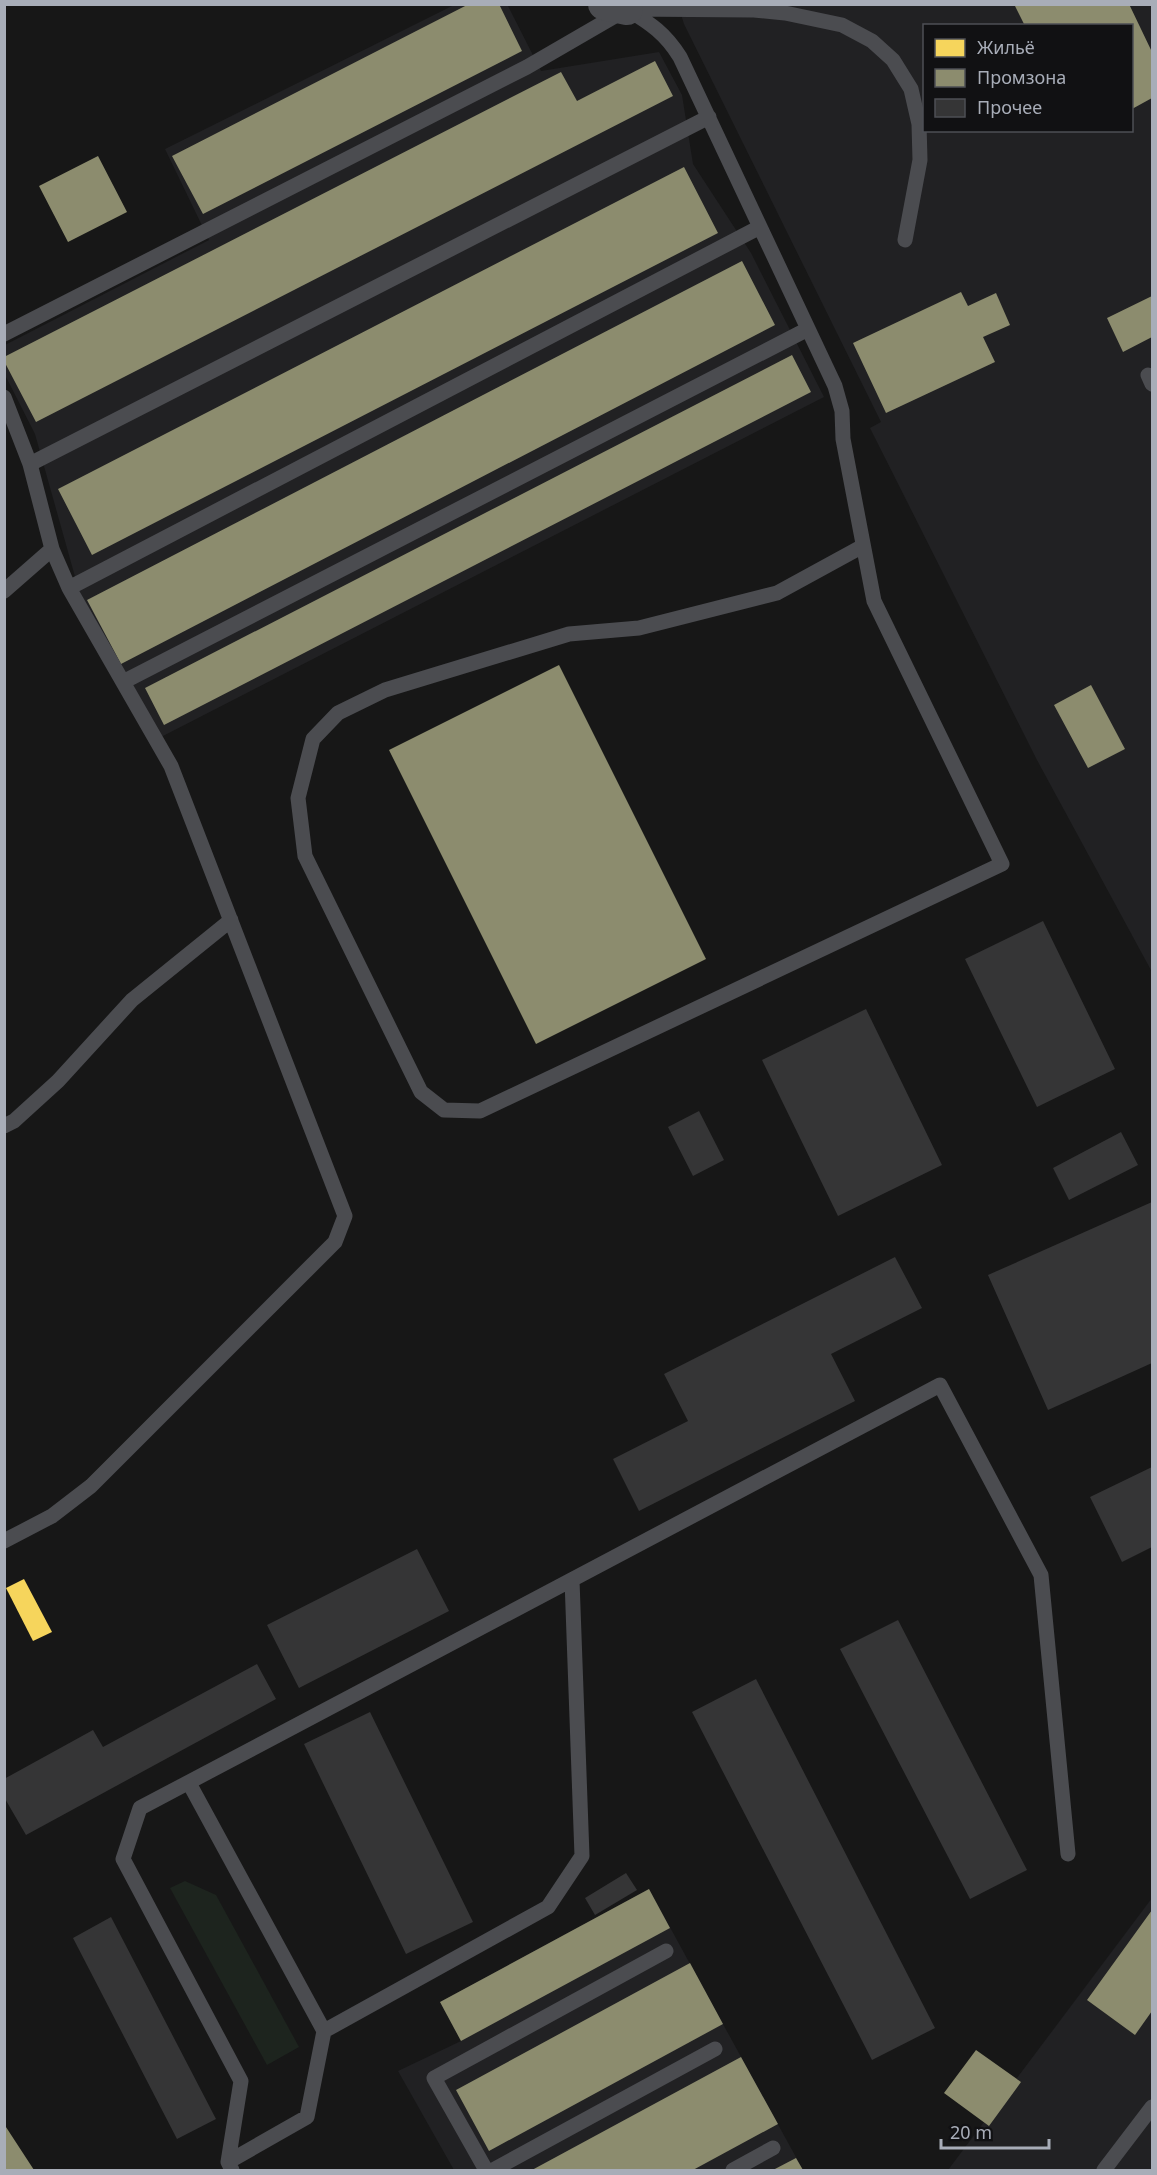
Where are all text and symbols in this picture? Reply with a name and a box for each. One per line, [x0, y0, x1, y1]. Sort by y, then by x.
legend [923, 24, 1133, 132]
text: Жильё [977, 35, 1035, 59]
text: Промзона [977, 65, 1066, 89]
text: Прочее [977, 95, 1042, 119]
scale bar [941, 2112, 1049, 2150]
text: 20 m [950, 2120, 992, 2144]

